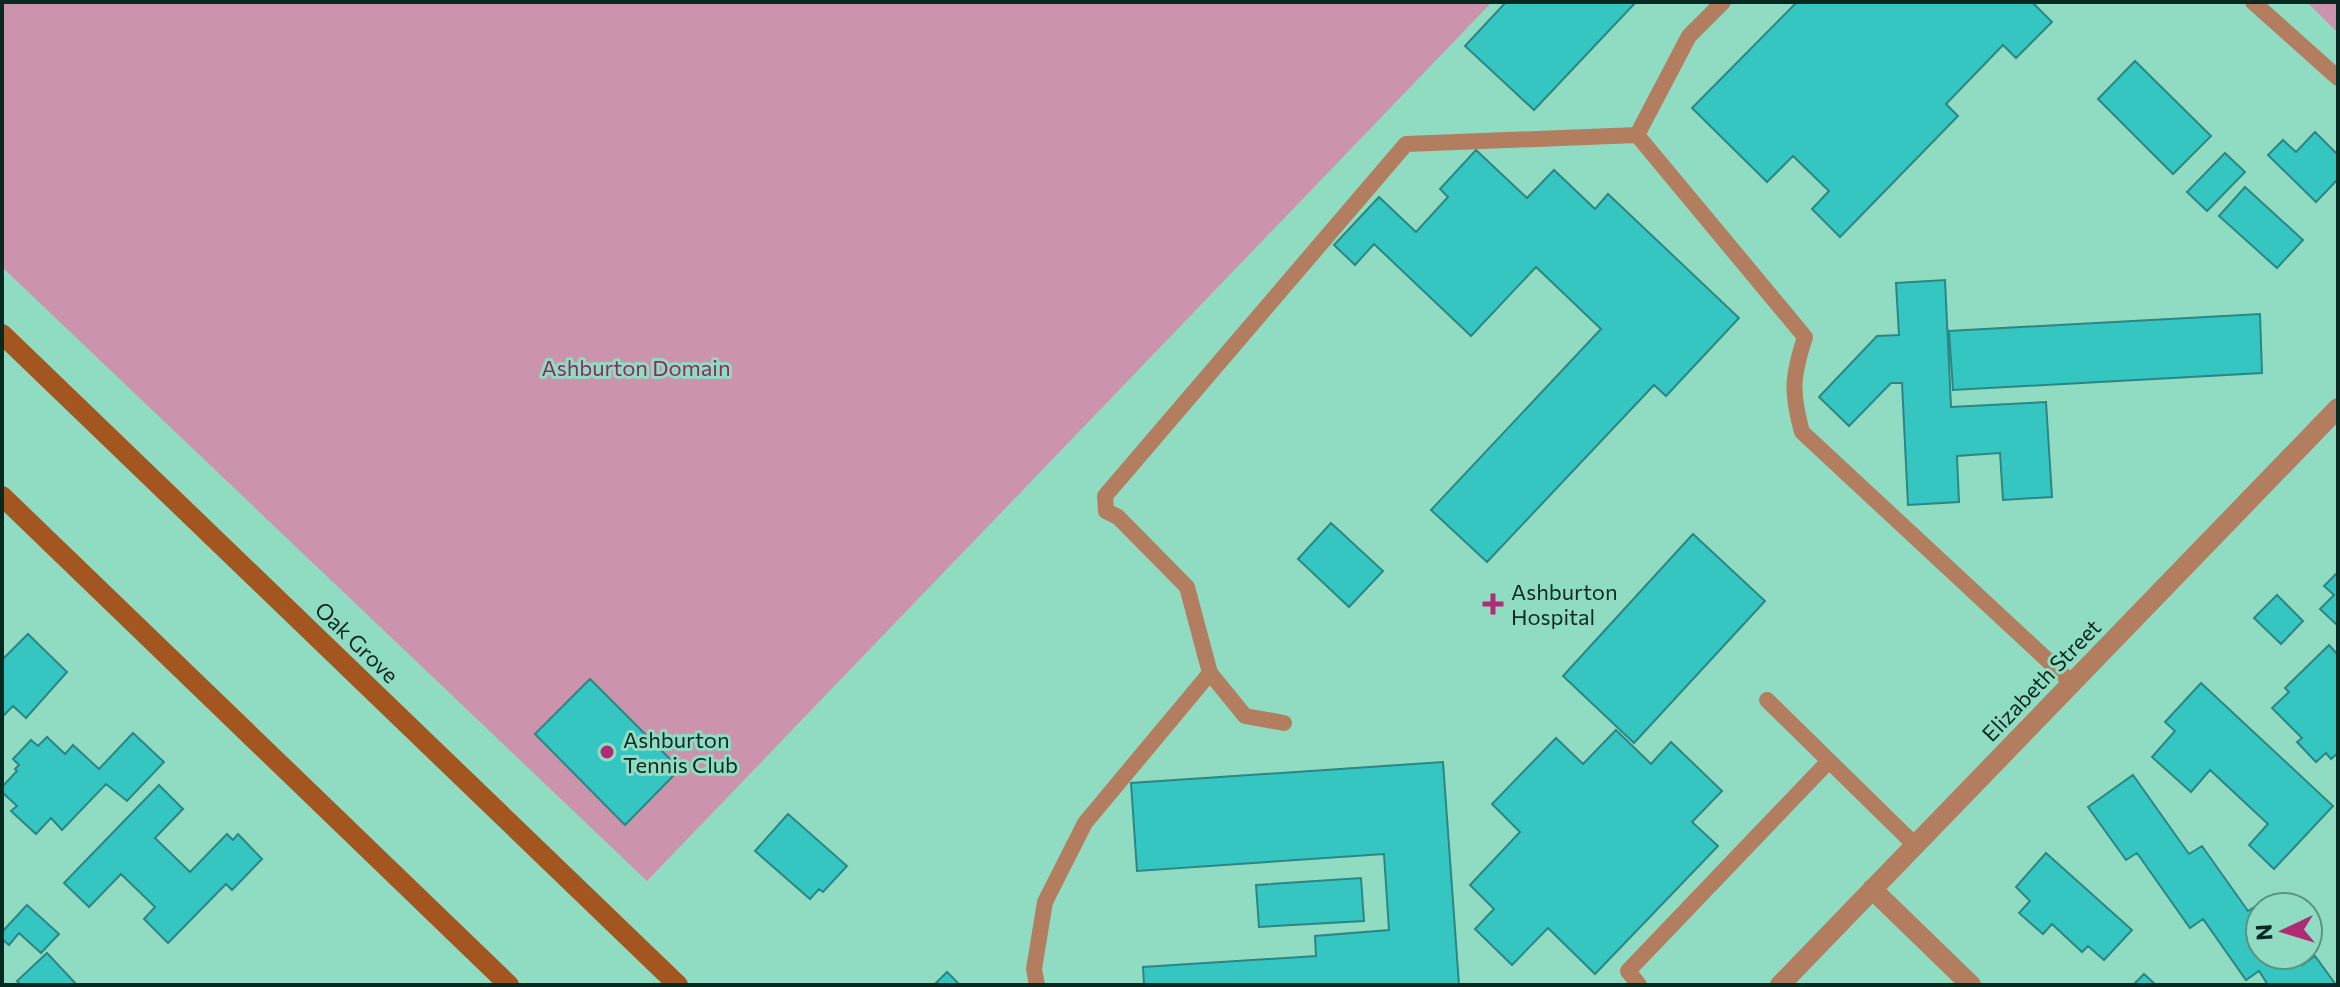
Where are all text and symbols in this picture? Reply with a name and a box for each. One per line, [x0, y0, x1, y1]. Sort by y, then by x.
park label: Ashburton Domain [541, 354, 731, 381]
place label: Ashburton Hospital [1511, 578, 1618, 630]
marker: Ashburton Hospital [1482, 593, 1504, 615]
street label: Oak Grove [310, 596, 404, 688]
street label: Elizabeth Street [1976, 613, 2106, 747]
place label: Ashburton Tennis Club [623, 726, 738, 778]
marker: Ashburton Tennis Club [598, 743, 616, 761]
north arrow [2244, 891, 2324, 971]
text: N [2250, 923, 2278, 942]

